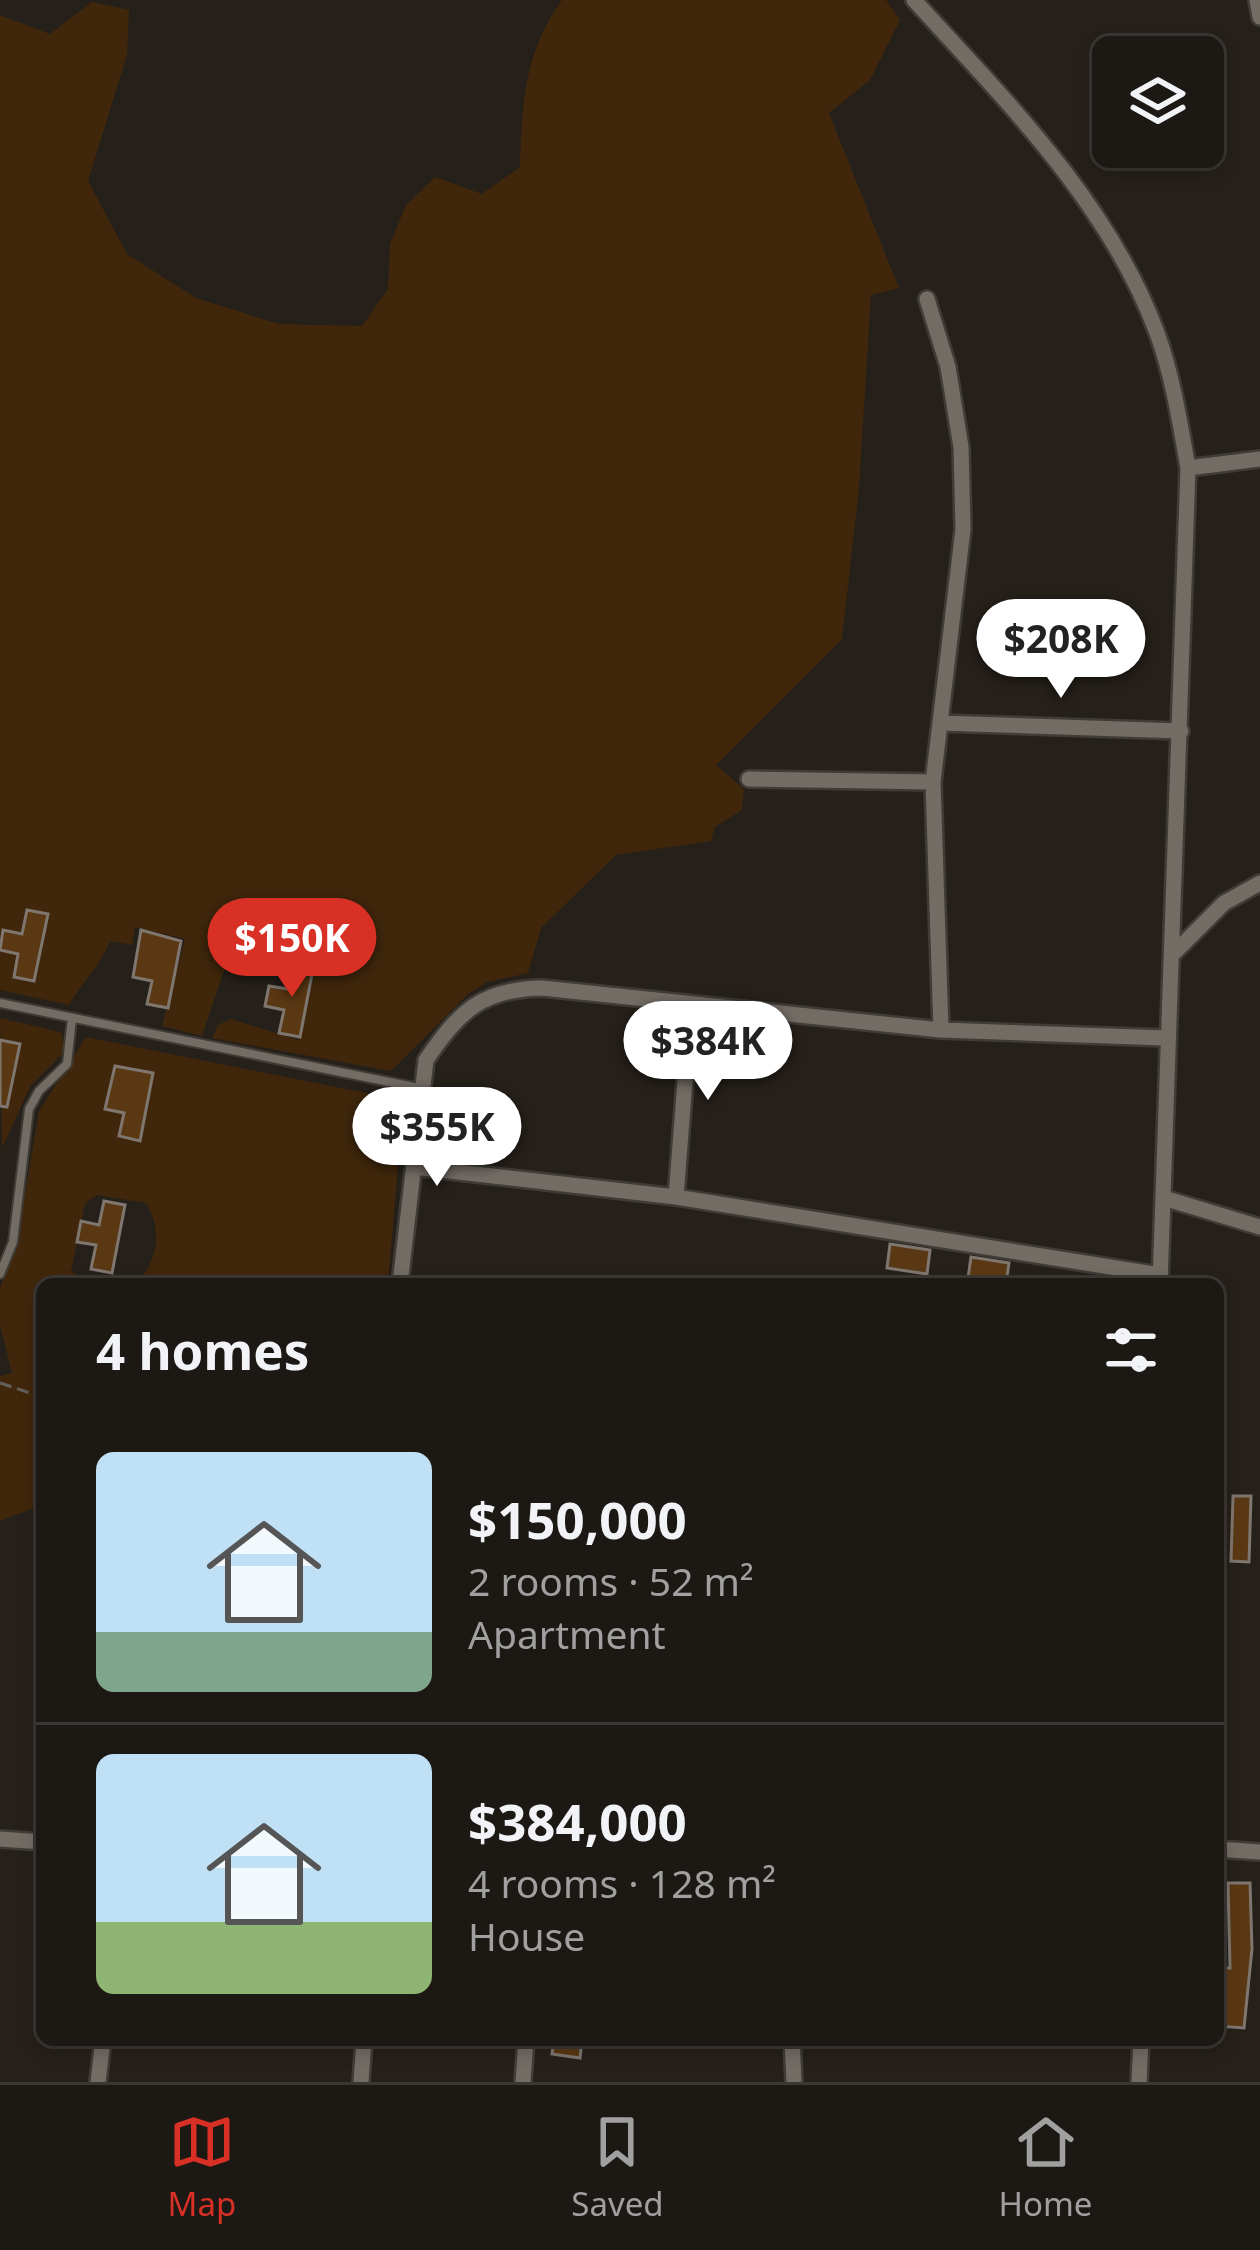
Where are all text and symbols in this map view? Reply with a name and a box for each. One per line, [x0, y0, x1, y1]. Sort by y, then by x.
map controls [1092, 36, 1224, 168]
button: layers [1092, 36, 1224, 168]
pin: $208K [977, 599, 1145, 701]
text: $208K [1003, 611, 1119, 664]
pin: $150K [208, 898, 376, 1000]
text: $150K [234, 910, 350, 963]
pin: $384K [624, 1001, 792, 1103]
text: $384K [650, 1013, 766, 1066]
pin: $355K [353, 1087, 521, 1189]
text: $355K [379, 1099, 495, 1152]
text: 4 homes [96, 1315, 309, 1385]
icon: filters [1098, 1317, 1164, 1383]
text: $150,000 [468, 1484, 687, 1554]
icon: home [192, 1500, 336, 1644]
text: 2 rooms · 52 m² [468, 1554, 754, 1607]
text: Apartment [468, 1607, 666, 1660]
text: $384,000 [468, 1786, 687, 1856]
icon: home [192, 1802, 336, 1946]
text: 4 rooms · 128 m² [468, 1856, 776, 1909]
text: House [468, 1909, 585, 1962]
tab: Map [168, 2109, 236, 2226]
tab: Saved [571, 2109, 664, 2226]
tab: Home [999, 2109, 1092, 2226]

